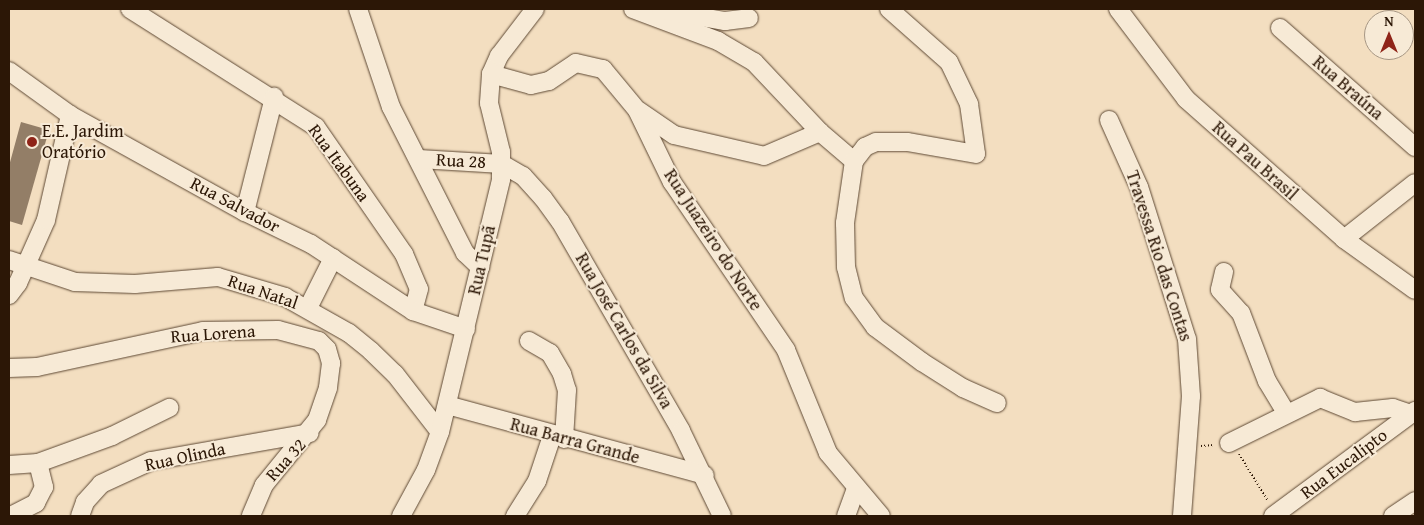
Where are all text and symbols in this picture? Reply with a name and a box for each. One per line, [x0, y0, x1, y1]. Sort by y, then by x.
north arrow [1364, 10, 1414, 60]
text: N [1384, 11, 1394, 31]
street label: Rua Braúna [1308, 51, 1388, 125]
street label: Rua Pau Brasil [1208, 117, 1302, 205]
street label: Rua Itabuna [304, 120, 374, 206]
place label: E.E. Jardim Oratório [42, 121, 124, 163]
marker: E.E. Jardim Oratório [26, 136, 38, 148]
street label: Rua 28 [436, 149, 486, 173]
street label: Rua Juazeiro do Norte [659, 165, 767, 315]
street label: Travessa Rio das Contas [1121, 168, 1197, 344]
street label: Rua Salvador [187, 172, 283, 238]
street label: Rua Tupã [464, 223, 500, 297]
street label: Rua José Carlos da Silva [571, 249, 677, 413]
street label: Rua Natal [225, 270, 301, 314]
street label: Rua Lorena [170, 320, 256, 348]
street label: Rua Barra Grande [508, 413, 642, 469]
street label: Rua Eucalipto [1296, 424, 1392, 504]
street label: Rua 32 [261, 434, 311, 486]
street label: Rua Olinda [143, 438, 227, 476]

